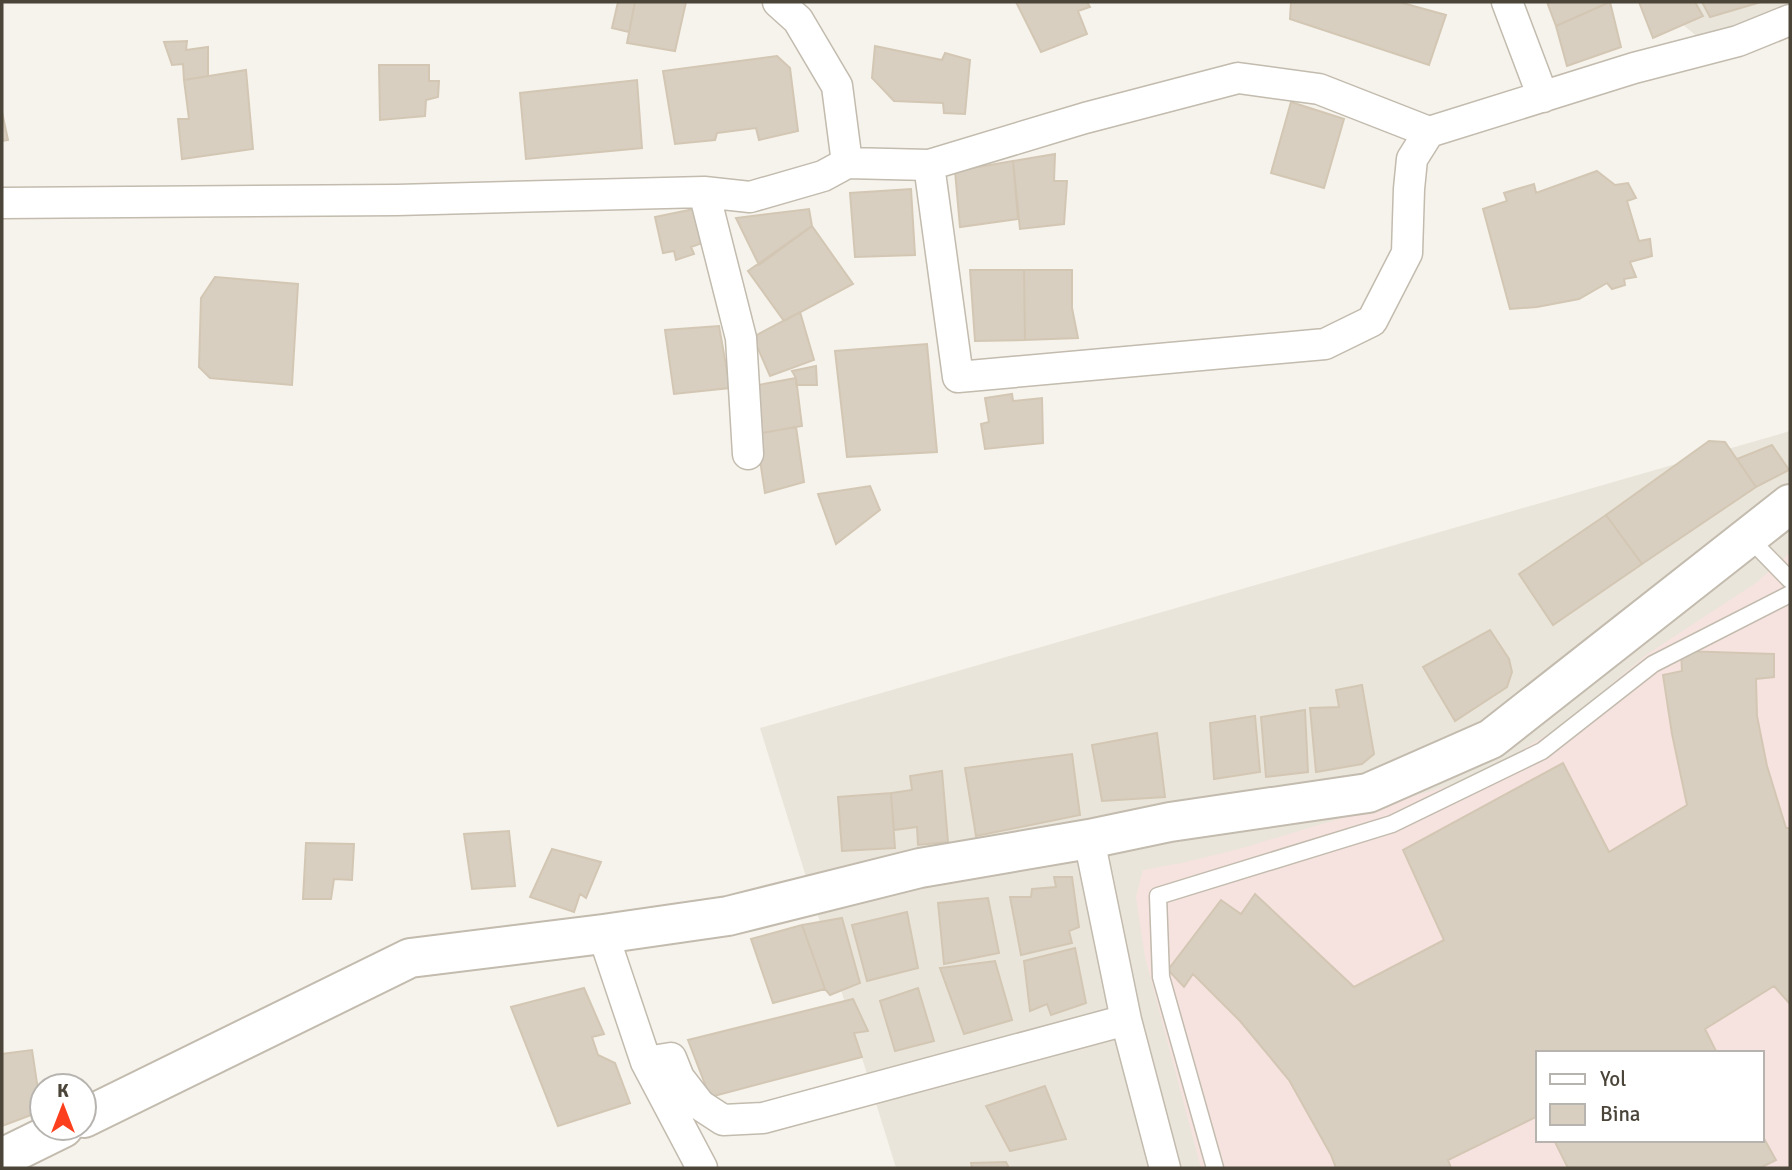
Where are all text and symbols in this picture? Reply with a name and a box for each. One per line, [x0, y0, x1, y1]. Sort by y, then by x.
legend [1536, 1051, 1764, 1142]
text: Yol [1600, 1066, 1626, 1092]
north arrow [28, 1072, 98, 1142]
text: K [57, 1079, 69, 1103]
text: Bina [1600, 1101, 1641, 1127]

